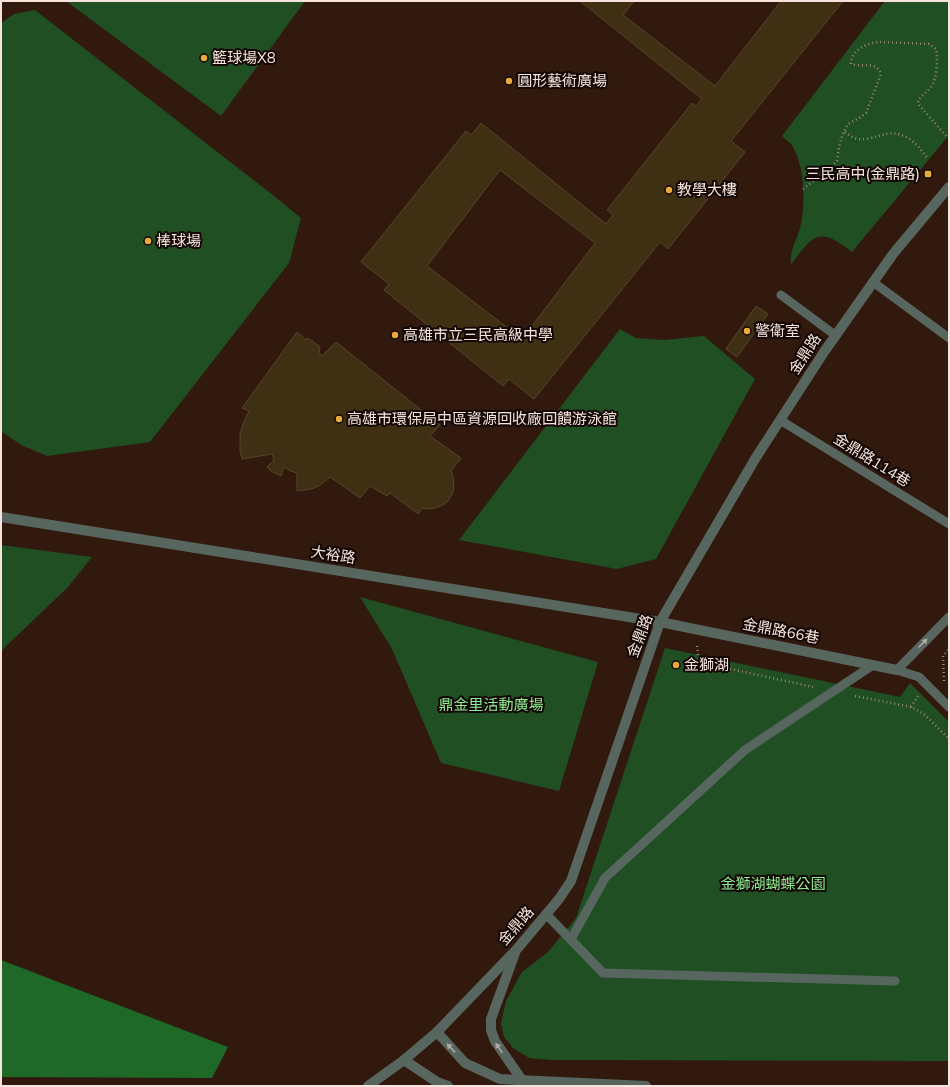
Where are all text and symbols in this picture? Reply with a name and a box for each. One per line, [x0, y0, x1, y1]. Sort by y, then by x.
place label: 籃球場X8 [212, 48, 276, 67]
marker: 籃球場X8 [199, 53, 209, 63]
place label: 圓形藝術廣場 [517, 71, 607, 90]
marker: 圓形藝術廣場 [504, 76, 514, 86]
place label: 三民高中(金鼎路) [805, 164, 920, 183]
marker: 三民高中(金鼎路) [923, 169, 933, 179]
place label: 教學大樓 [677, 180, 737, 199]
marker: 教學大樓 [664, 185, 674, 195]
place label: 棒球場 [156, 231, 201, 250]
marker: 棒球場 [143, 236, 153, 246]
place label: 警衛室 [755, 321, 800, 340]
place label: 高雄市立三民高級中學 [403, 325, 553, 344]
marker: 警衛室 [742, 326, 752, 336]
marker: 高雄市立三民高級中學 [390, 330, 400, 340]
street label: 金鼎路 [784, 330, 825, 378]
place label: 高雄市環保局中區資源回收廠回饋游泳館 [347, 409, 617, 428]
marker: 高雄市環保局中區資源回收廠回饋游泳館 [334, 414, 344, 424]
street label: 金鼎路114巷 [830, 428, 914, 491]
street label: 大裕路 [309, 542, 357, 567]
street label: 金鼎路 [623, 611, 656, 660]
street label: 金鼎路66巷 [741, 614, 821, 647]
one-way arrow [918, 638, 928, 648]
place label: 金獅湖 [684, 655, 729, 674]
marker: 金獅湖 [671, 660, 681, 670]
park label: 鼎金里活動廣場 [438, 695, 544, 714]
park label: 金獅湖蝴蝶公園 [720, 874, 826, 893]
street label: 金鼎路 [494, 902, 538, 949]
one-way arrow [447, 1042, 456, 1053]
one-way arrow [495, 1043, 503, 1053]

